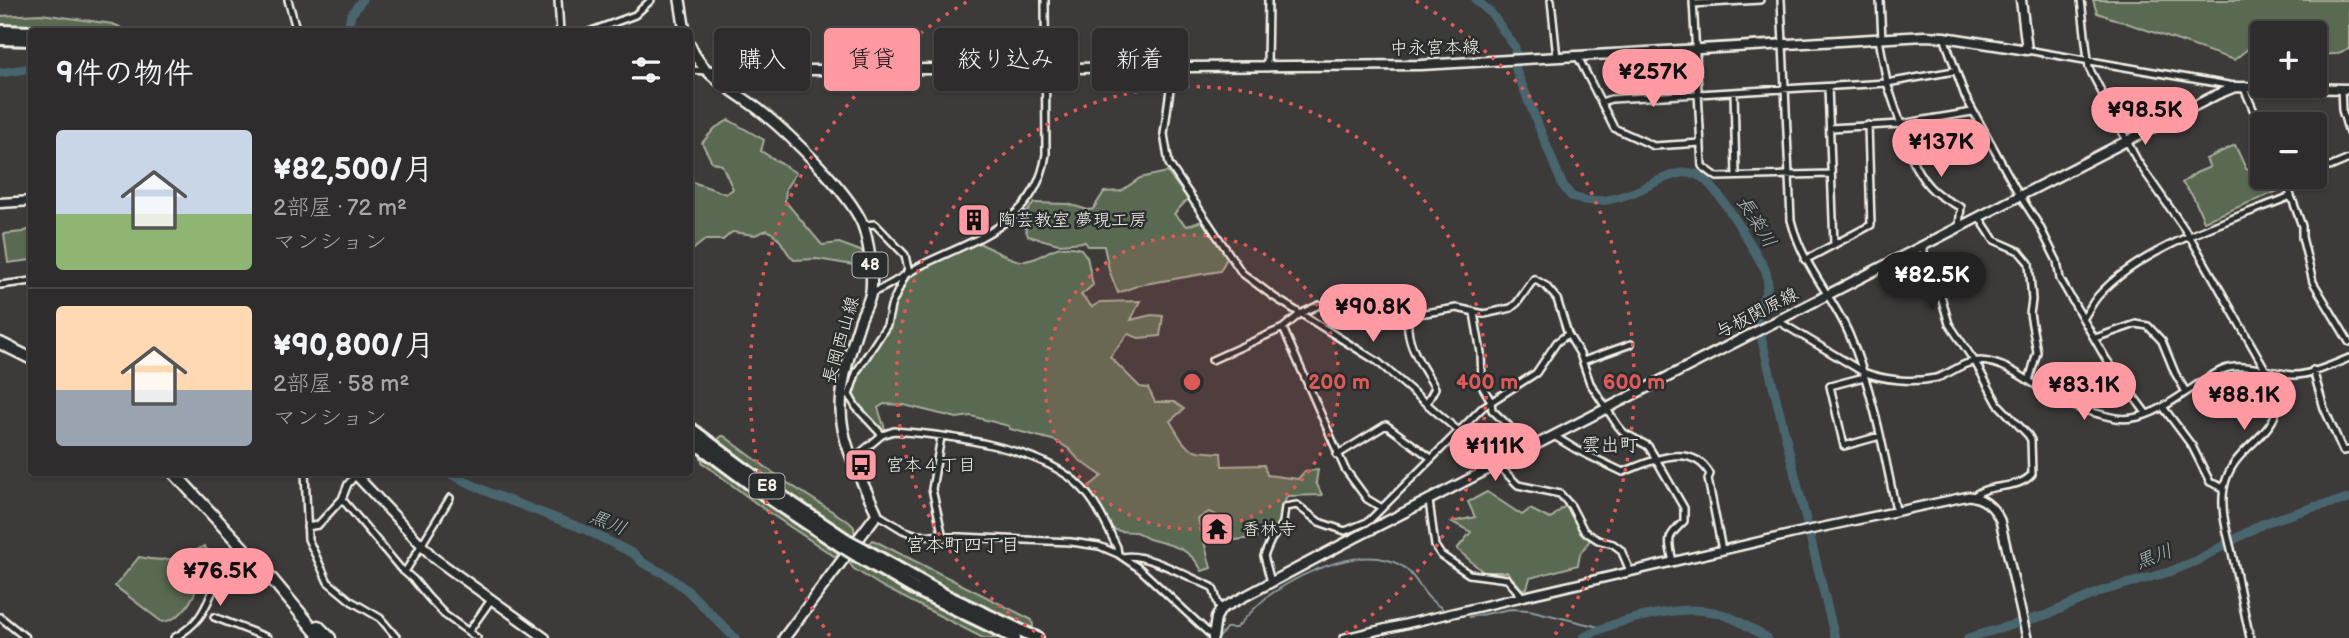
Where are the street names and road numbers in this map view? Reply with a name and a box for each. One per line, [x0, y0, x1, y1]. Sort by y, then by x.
street label: 中永宮本線 [1390, 37, 1480, 59]
road number: 48 [852, 252, 888, 278]
street label: 与板関原線 [1712, 283, 1802, 343]
street label: 長岡西山線 [819, 294, 863, 386]
road number: E8 [750, 474, 784, 499]

